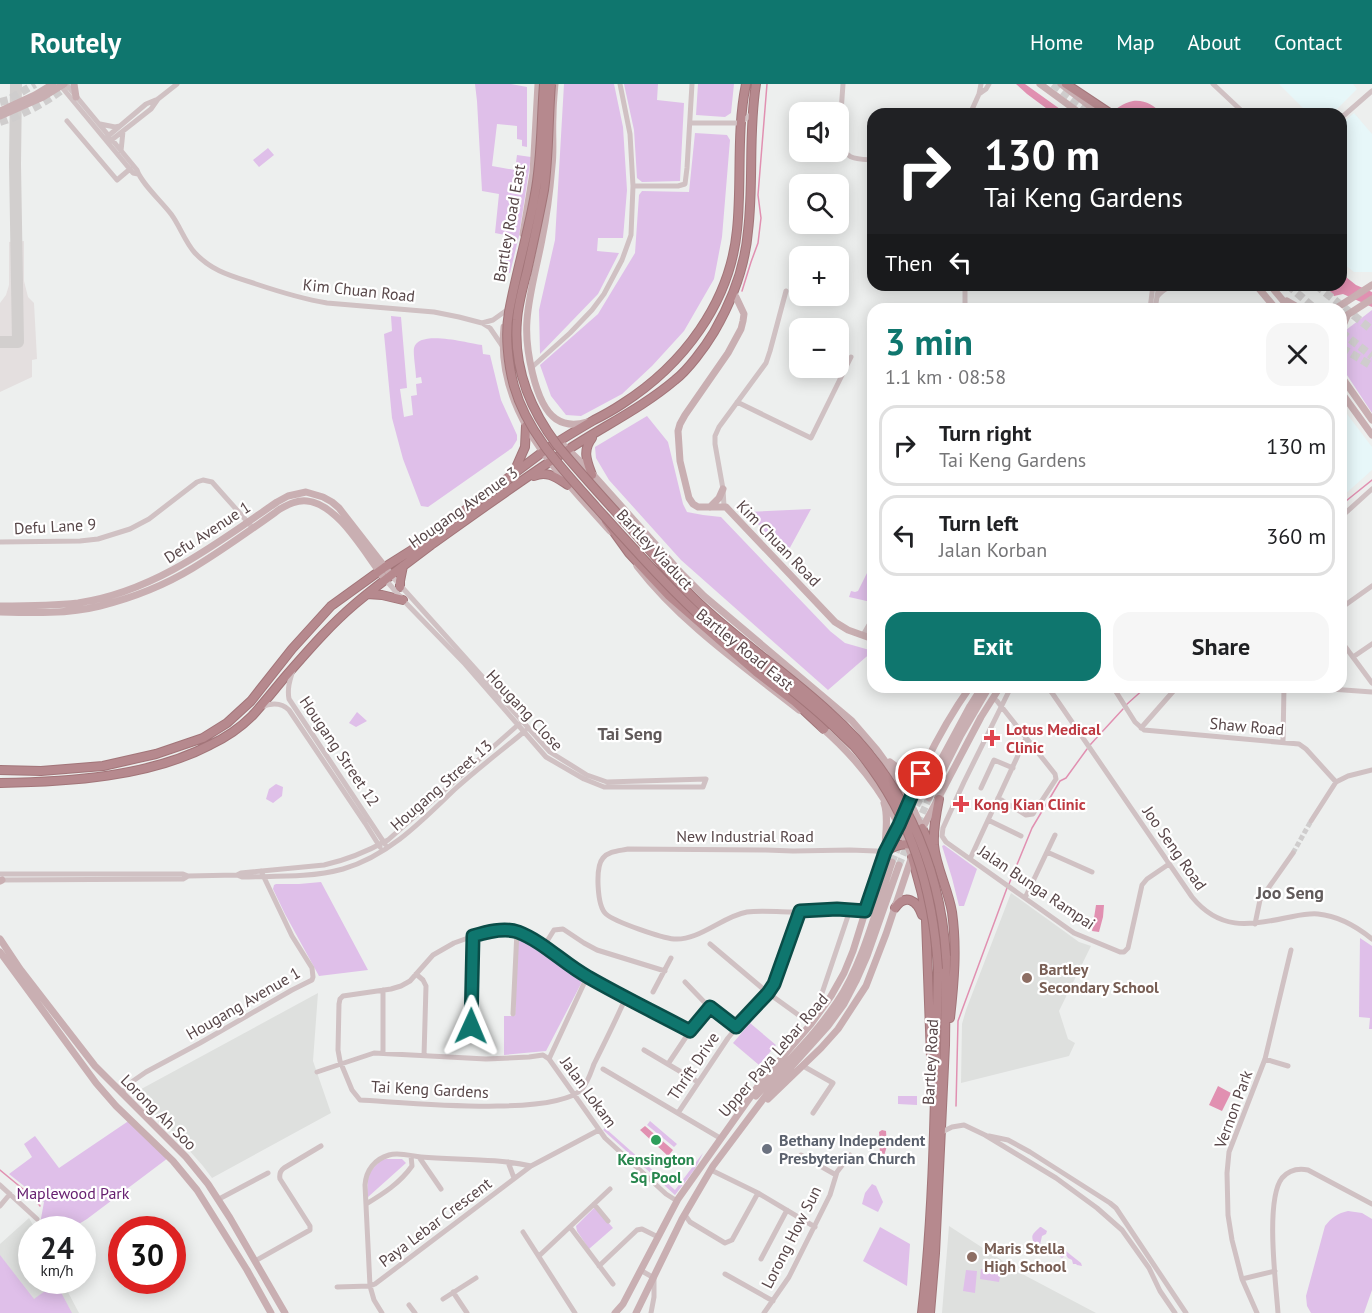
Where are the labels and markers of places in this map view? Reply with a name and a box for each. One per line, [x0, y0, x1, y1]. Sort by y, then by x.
place label: Lotus Medical Clinic [1006, 719, 1101, 757]
marker: Lotus Medical Clinic [983, 729, 1001, 747]
pin [895, 748, 946, 799]
place label: Kong Kian Clinic [974, 794, 1086, 814]
marker: Kong Kian Clinic [952, 795, 970, 813]
place label: Bartley Secondary School [1039, 959, 1159, 997]
marker: Bartley Secondary School [1020, 971, 1034, 985]
place label: Bethany Independent Presbyterian Church [779, 1130, 926, 1168]
marker: Kensington Sq Pool [649, 1133, 663, 1147]
marker: Bethany Independent Presbyterian Church [760, 1142, 774, 1156]
place label: Kensington Sq Pool [617, 1149, 695, 1187]
place label: Maris Stella High School [984, 1238, 1066, 1276]
marker: Maris Stella High School [965, 1250, 979, 1264]

